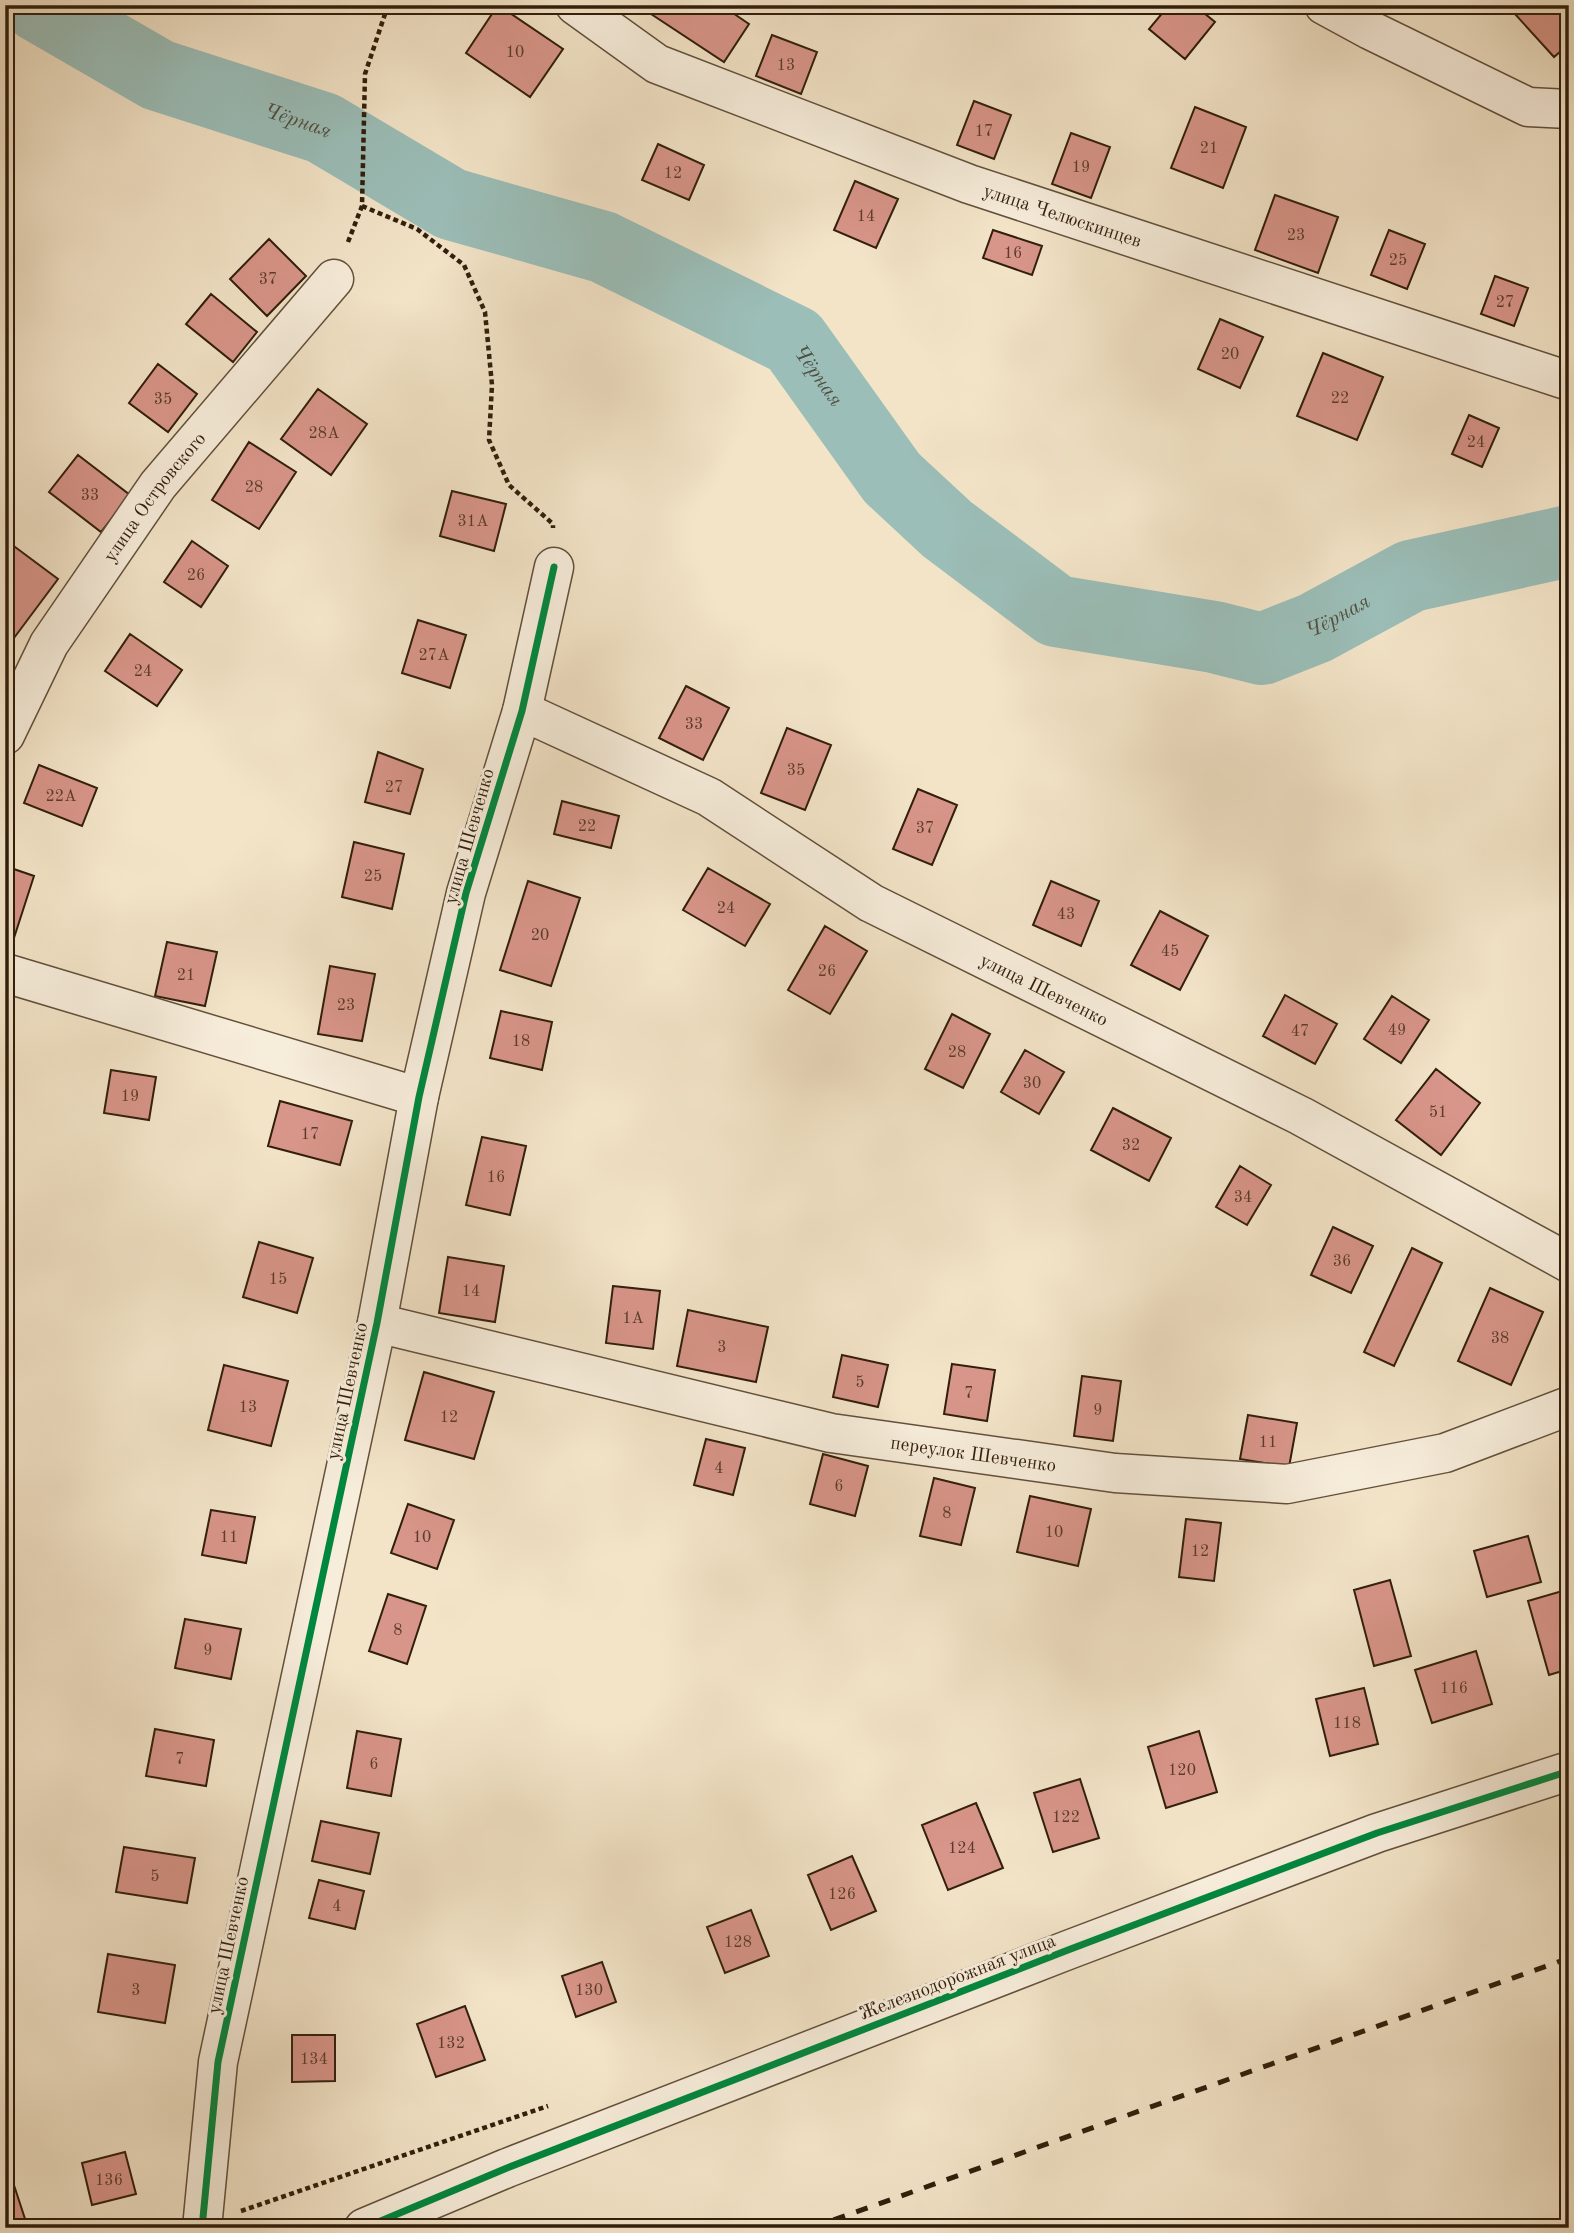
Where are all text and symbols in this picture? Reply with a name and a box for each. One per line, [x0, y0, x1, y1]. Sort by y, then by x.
house number: 10 [506, 45, 524, 61]
house number: 13 [777, 58, 795, 74]
water label: Чёрная [261, 101, 335, 143]
house number: 17 [975, 124, 993, 140]
house number: 21 [1200, 141, 1218, 157]
house number: 19 [1072, 160, 1090, 176]
house number: 12 [664, 166, 682, 182]
street label: улица Челюскинцев [980, 182, 1144, 252]
house number: 14 [857, 209, 875, 225]
house number: 23 [1287, 228, 1305, 244]
house number: 16 [1004, 246, 1022, 262]
house number: 25 [1389, 253, 1407, 269]
house number: 37 [259, 272, 277, 288]
house number: 27 [1496, 295, 1514, 311]
water label: Чёрная [789, 342, 846, 411]
house number: 20 [1221, 347, 1239, 363]
house number: 22 [1331, 391, 1349, 407]
house number: 35 [154, 392, 172, 408]
house number: 28А [309, 426, 339, 442]
street label: улица Островского [101, 430, 210, 566]
house number: 24 [1467, 435, 1485, 451]
house number: 28 [245, 480, 263, 496]
house number: 33 [81, 488, 99, 504]
house number: 31А [458, 514, 488, 530]
house number: 26 [187, 568, 205, 584]
water label: Чёрная [1303, 591, 1374, 643]
house number: 27А [419, 648, 449, 664]
house number: 24 [134, 664, 152, 680]
house number: 33 [685, 717, 703, 733]
house number: 35 [787, 763, 805, 779]
street label: улица Шевченко [442, 767, 499, 907]
house number: 27 [385, 780, 403, 796]
house number: 22А [46, 789, 76, 805]
house number: 22 [578, 819, 596, 835]
house number: 37 [916, 821, 934, 837]
house number: 25 [364, 869, 382, 885]
house number: 24 [717, 901, 735, 917]
house number: 43 [1057, 907, 1075, 923]
house number: 20 [531, 928, 549, 944]
house number: 45 [1161, 944, 1179, 960]
street label: улица Шевченко [976, 951, 1111, 1031]
house number: 26 [818, 964, 836, 980]
house number: 21 [177, 968, 195, 984]
house number: 23 [337, 998, 355, 1014]
house number: 49 [1388, 1023, 1406, 1039]
house number: 47 [1291, 1024, 1309, 1040]
house number: 18 [512, 1034, 530, 1050]
house number: 28 [948, 1045, 966, 1061]
house number: 30 [1023, 1076, 1041, 1092]
house number: 19 [121, 1089, 139, 1105]
house number: 51 [1429, 1105, 1447, 1121]
house number: 17 [301, 1127, 319, 1143]
house number: 32 [1122, 1138, 1140, 1154]
house number: 16 [487, 1170, 505, 1186]
house number: 34 [1234, 1190, 1252, 1206]
house number: 36 [1333, 1254, 1351, 1270]
house number: 15 [269, 1272, 287, 1288]
house number: 14 [462, 1284, 480, 1300]
house number: 1А [622, 1311, 644, 1327]
street label: улица Шевченко [325, 1321, 372, 1462]
house number: 38 [1491, 1331, 1509, 1347]
house number: 3 [717, 1340, 727, 1356]
house number: 5 [855, 1375, 865, 1391]
house number: 7 [964, 1386, 974, 1402]
house number: 13 [239, 1400, 257, 1416]
house number: 9 [1093, 1403, 1103, 1419]
house number: 12 [440, 1410, 458, 1426]
street label: переулок Шевченко [889, 1434, 1057, 1477]
house number: 11 [1259, 1435, 1277, 1451]
house number: 4 [714, 1461, 724, 1477]
house number: 6 [834, 1479, 844, 1495]
house number: 8 [942, 1506, 952, 1522]
house number: 10 [1045, 1525, 1063, 1541]
house number: 11 [220, 1530, 238, 1546]
house number: 10 [413, 1530, 431, 1546]
house number: 12 [1191, 1544, 1209, 1560]
house number: 8 [393, 1623, 403, 1639]
house number: 9 [203, 1643, 213, 1659]
house number: 116 [1440, 1681, 1468, 1697]
house number: 118 [1333, 1716, 1361, 1732]
house number: 7 [175, 1752, 185, 1768]
house number: 6 [369, 1757, 379, 1773]
house number: 120 [1168, 1763, 1196, 1779]
house number: 122 [1052, 1810, 1080, 1826]
house number: 124 [948, 1841, 976, 1857]
house number: 5 [150, 1869, 160, 1885]
street label: улица Шевченко [206, 1875, 253, 2016]
house number: 126 [828, 1887, 856, 1903]
house number: 4 [332, 1899, 342, 1915]
street label: Железнодорожная улица [857, 1932, 1059, 2025]
house number: 128 [724, 1935, 752, 1951]
house number: 3 [131, 1983, 141, 1999]
house number: 130 [575, 1983, 603, 1999]
house number: 132 [437, 2036, 465, 2052]
house number: 134 [300, 2052, 328, 2068]
house number: 136 [95, 2173, 123, 2189]

